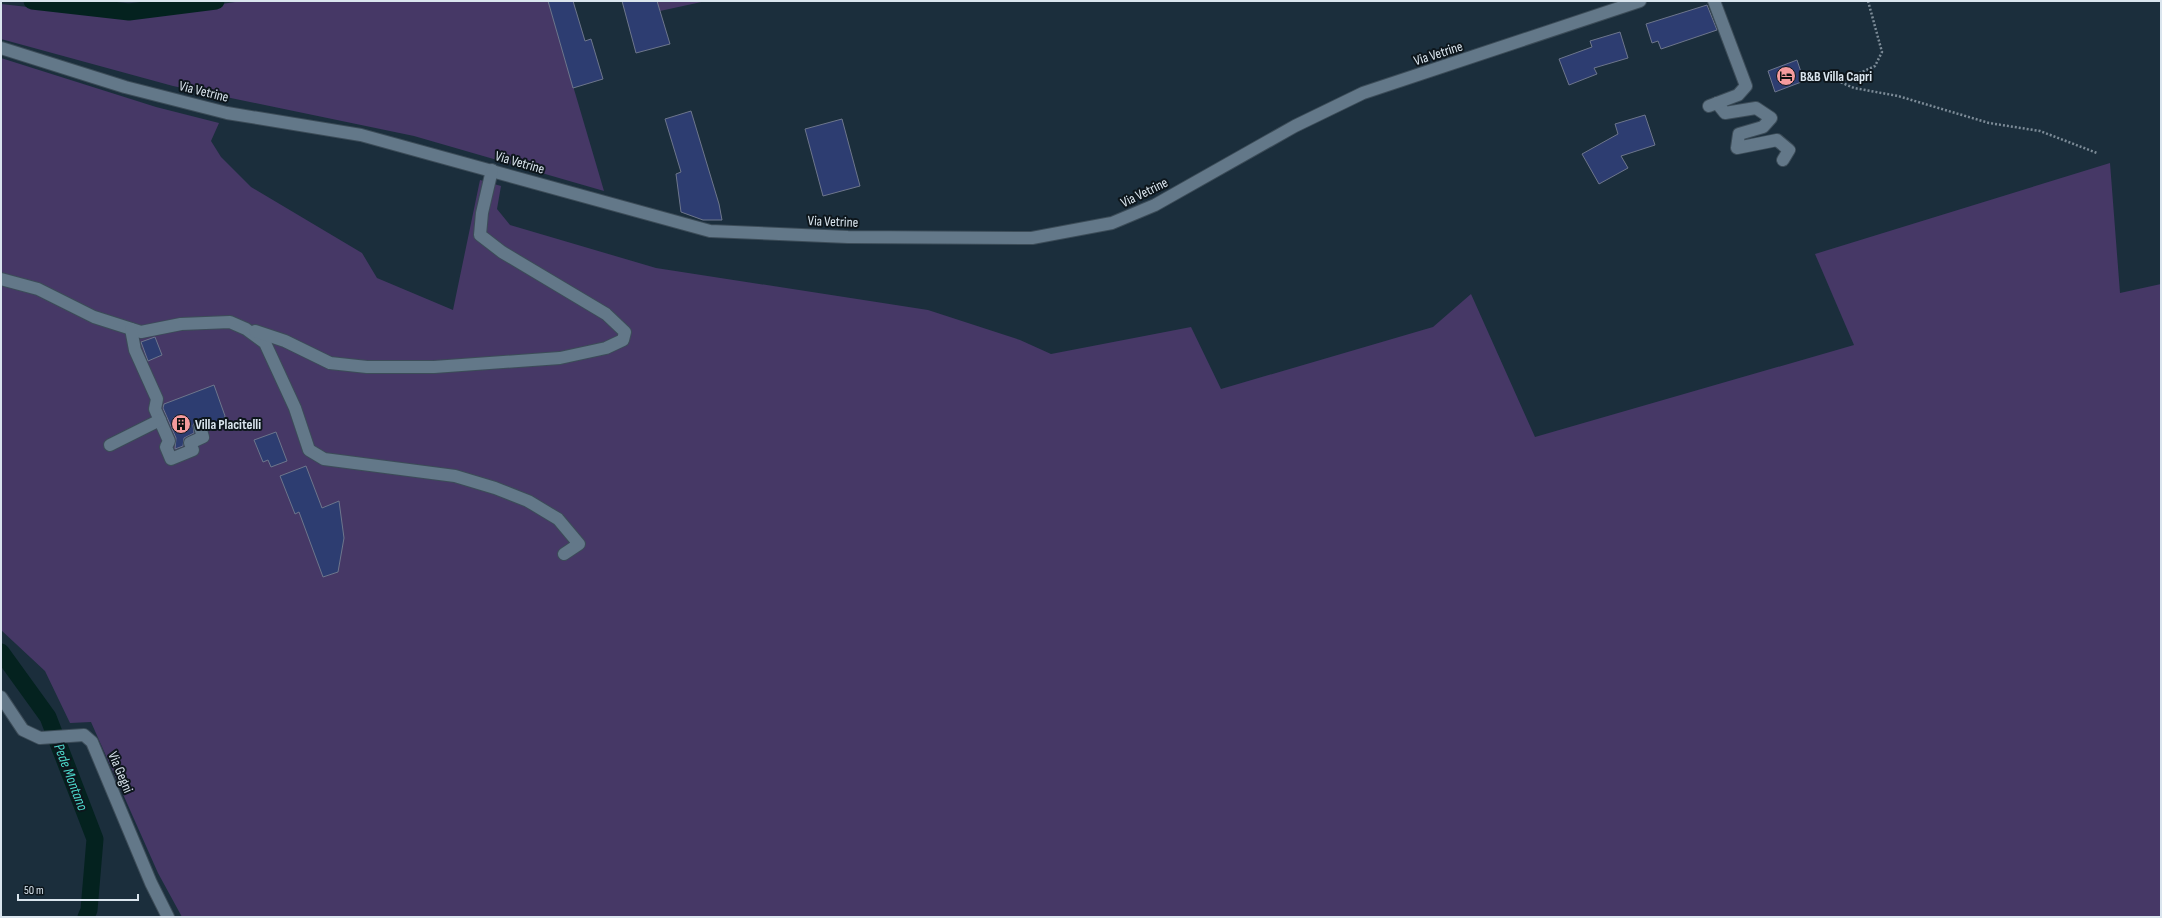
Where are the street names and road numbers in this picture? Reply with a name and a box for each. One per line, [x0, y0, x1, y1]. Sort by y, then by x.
street label: Via Vetrine [1412, 38, 1465, 69]
street label: Via Vetrine [177, 77, 230, 106]
street label: Via Vetrine [493, 147, 546, 178]
street label: Via Vetrine [1118, 174, 1171, 211]
street label: Via Vetrine [807, 212, 859, 231]
street label: Via Gegni [104, 749, 137, 795]

